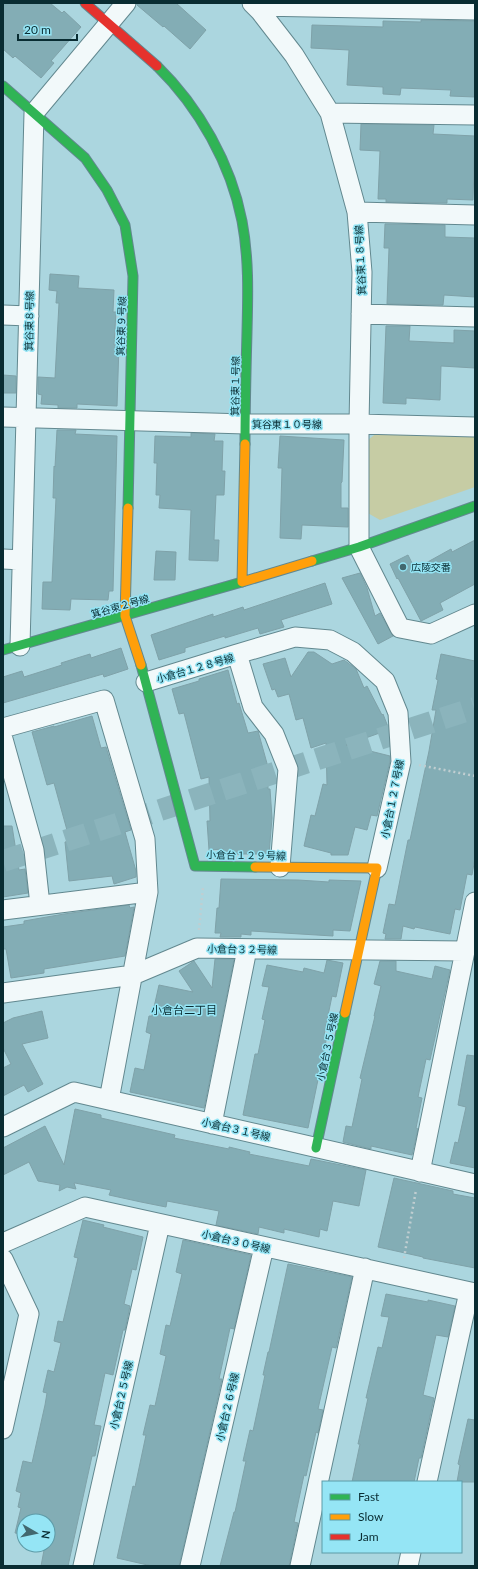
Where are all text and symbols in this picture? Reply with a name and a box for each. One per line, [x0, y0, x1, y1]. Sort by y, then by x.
scale bar [18, 16, 77, 42]
text: 20 m [24, 22, 51, 37]
street label: 箕谷東１８号線 [352, 225, 368, 295]
street label: 箕谷東８号線 [22, 291, 36, 351]
street label: 箕谷東９号線 [114, 296, 128, 356]
street label: 箕谷東１号線 [228, 356, 242, 416]
street label: 箕谷東１０号線 [252, 418, 322, 430]
place label: 広陵交番 [411, 561, 451, 573]
marker: 広陵交番 [398, 562, 408, 572]
street label: 箕谷東２号線 [90, 592, 150, 620]
street label: 小倉台１２８号線 [155, 651, 235, 685]
street label: 小倉台１２７号線 [378, 759, 406, 839]
street label: 小倉台１２９号線 [206, 848, 286, 862]
street label: 小倉台３２号線 [207, 942, 277, 956]
district label: 小倉台二丁目 [151, 1003, 217, 1016]
street label: 小倉台３５号線 [314, 1012, 340, 1082]
street label: 小倉台３１号線 [201, 1115, 271, 1143]
street label: 小倉台３０号線 [201, 1227, 271, 1255]
street label: 小倉台２５号線 [107, 1360, 135, 1430]
street label: 小倉台２６号線 [213, 1372, 241, 1442]
legend [322, 1481, 462, 1553]
text: Fast [358, 1489, 380, 1504]
text: Slow [358, 1509, 384, 1524]
north arrow [16, 1513, 56, 1553]
text: N [39, 1529, 53, 1540]
text: Jam [358, 1529, 379, 1544]

